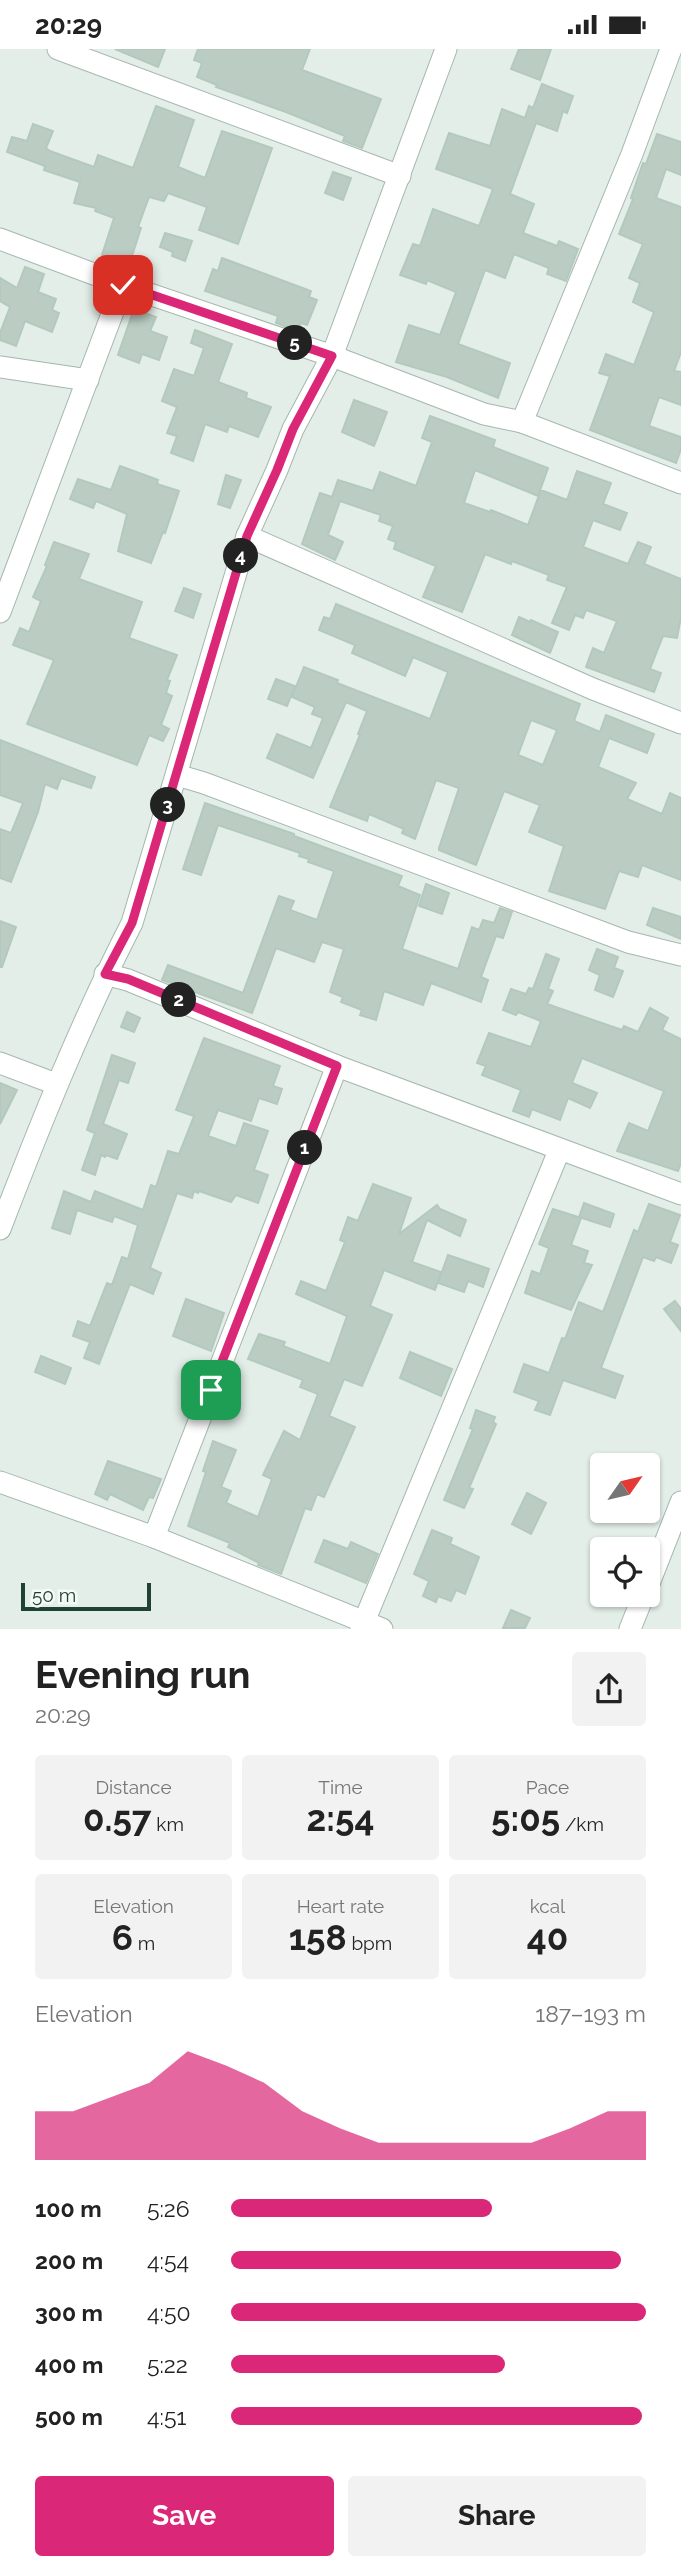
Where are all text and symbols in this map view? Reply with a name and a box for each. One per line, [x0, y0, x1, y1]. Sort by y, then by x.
text: 20:29 [35, 10, 102, 40]
pin [93, 255, 153, 315]
icon: check [104, 266, 142, 304]
pin: 5 [278, 325, 312, 361]
text: 5 [289, 331, 300, 353]
pin: 4 [224, 539, 258, 573]
text: 4 [235, 544, 246, 566]
pin: 3 [150, 787, 186, 823]
text: 3 [162, 793, 173, 815]
pin: 2 [162, 983, 196, 1017]
text: 2 [173, 988, 184, 1010]
pin: 1 [288, 1131, 322, 1165]
text: 1 [300, 1136, 309, 1158]
pin [181, 1360, 241, 1420]
icon: arrive [192, 1371, 230, 1409]
north arrow [590, 1453, 660, 1523]
map controls [590, 1453, 660, 1607]
button: locate [590, 1537, 660, 1607]
scale bar [21, 1580, 150, 1611]
text: 50 m [32, 1584, 76, 1606]
text: Evening run [35, 1652, 250, 1697]
button: share [572, 1652, 646, 1726]
text: 20:29 [35, 1701, 91, 1728]
text: Distance [95, 1776, 172, 1798]
text: Time [318, 1776, 363, 1798]
text: Pace [526, 1776, 569, 1798]
text: 0.57 [83, 1798, 152, 1839]
text: 2:54 [307, 1798, 374, 1839]
text: 5:05 [491, 1798, 560, 1839]
text: km [152, 1813, 184, 1835]
text: /km [560, 1813, 604, 1835]
text: Elevation [93, 1895, 174, 1917]
text: Heart rate [297, 1895, 384, 1917]
text: kcal [530, 1895, 565, 1917]
text: 6 [112, 1917, 133, 1958]
text: 158 [289, 1917, 347, 1958]
text: 40 [527, 1917, 568, 1958]
text: m [133, 1932, 155, 1954]
text: bpm [347, 1932, 392, 1954]
text: Elevation [35, 2000, 133, 2027]
text: 187–193 m [535, 2000, 646, 2027]
text: 100 m [35, 2195, 102, 2222]
text: 5:26 [147, 2195, 190, 2222]
text: 200 m [35, 2247, 103, 2274]
text: 4:54 [147, 2247, 189, 2274]
text: 300 m [35, 2299, 103, 2326]
text: 4:50 [147, 2299, 191, 2326]
text: 400 m [35, 2351, 103, 2378]
text: 5:22 [147, 2351, 188, 2378]
text: 500 m [35, 2403, 103, 2430]
text: 4:51 [147, 2403, 186, 2430]
button: Save [35, 2476, 334, 2556]
button: Share [348, 2476, 646, 2556]

